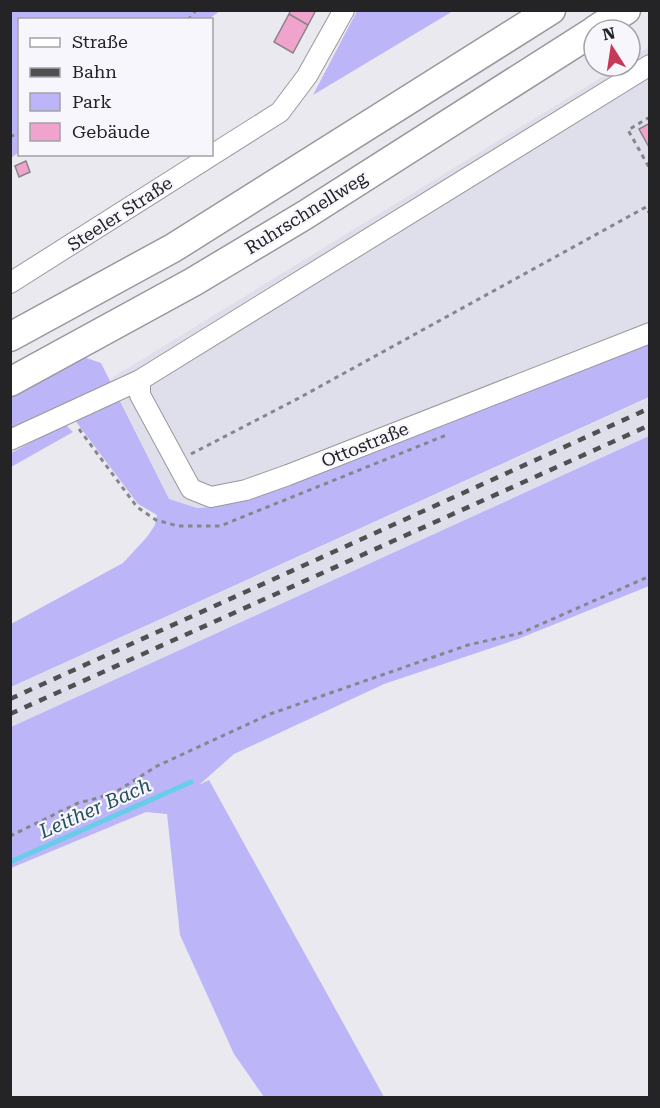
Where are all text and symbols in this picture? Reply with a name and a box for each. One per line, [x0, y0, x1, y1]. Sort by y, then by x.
legend [18, 18, 213, 156]
north arrow [582, 18, 642, 78]
text: N [601, 23, 617, 44]
text: Straße [72, 31, 128, 52]
text: Bahn [72, 61, 117, 82]
text: Park [72, 91, 112, 112]
text: Gebäude [72, 121, 150, 142]
street label: Ruhrschnellweg [241, 166, 371, 258]
street label: Steeler Straße [63, 172, 176, 255]
street label: Ottostraße [318, 417, 412, 472]
water label: Leither Bach [34, 773, 155, 844]

